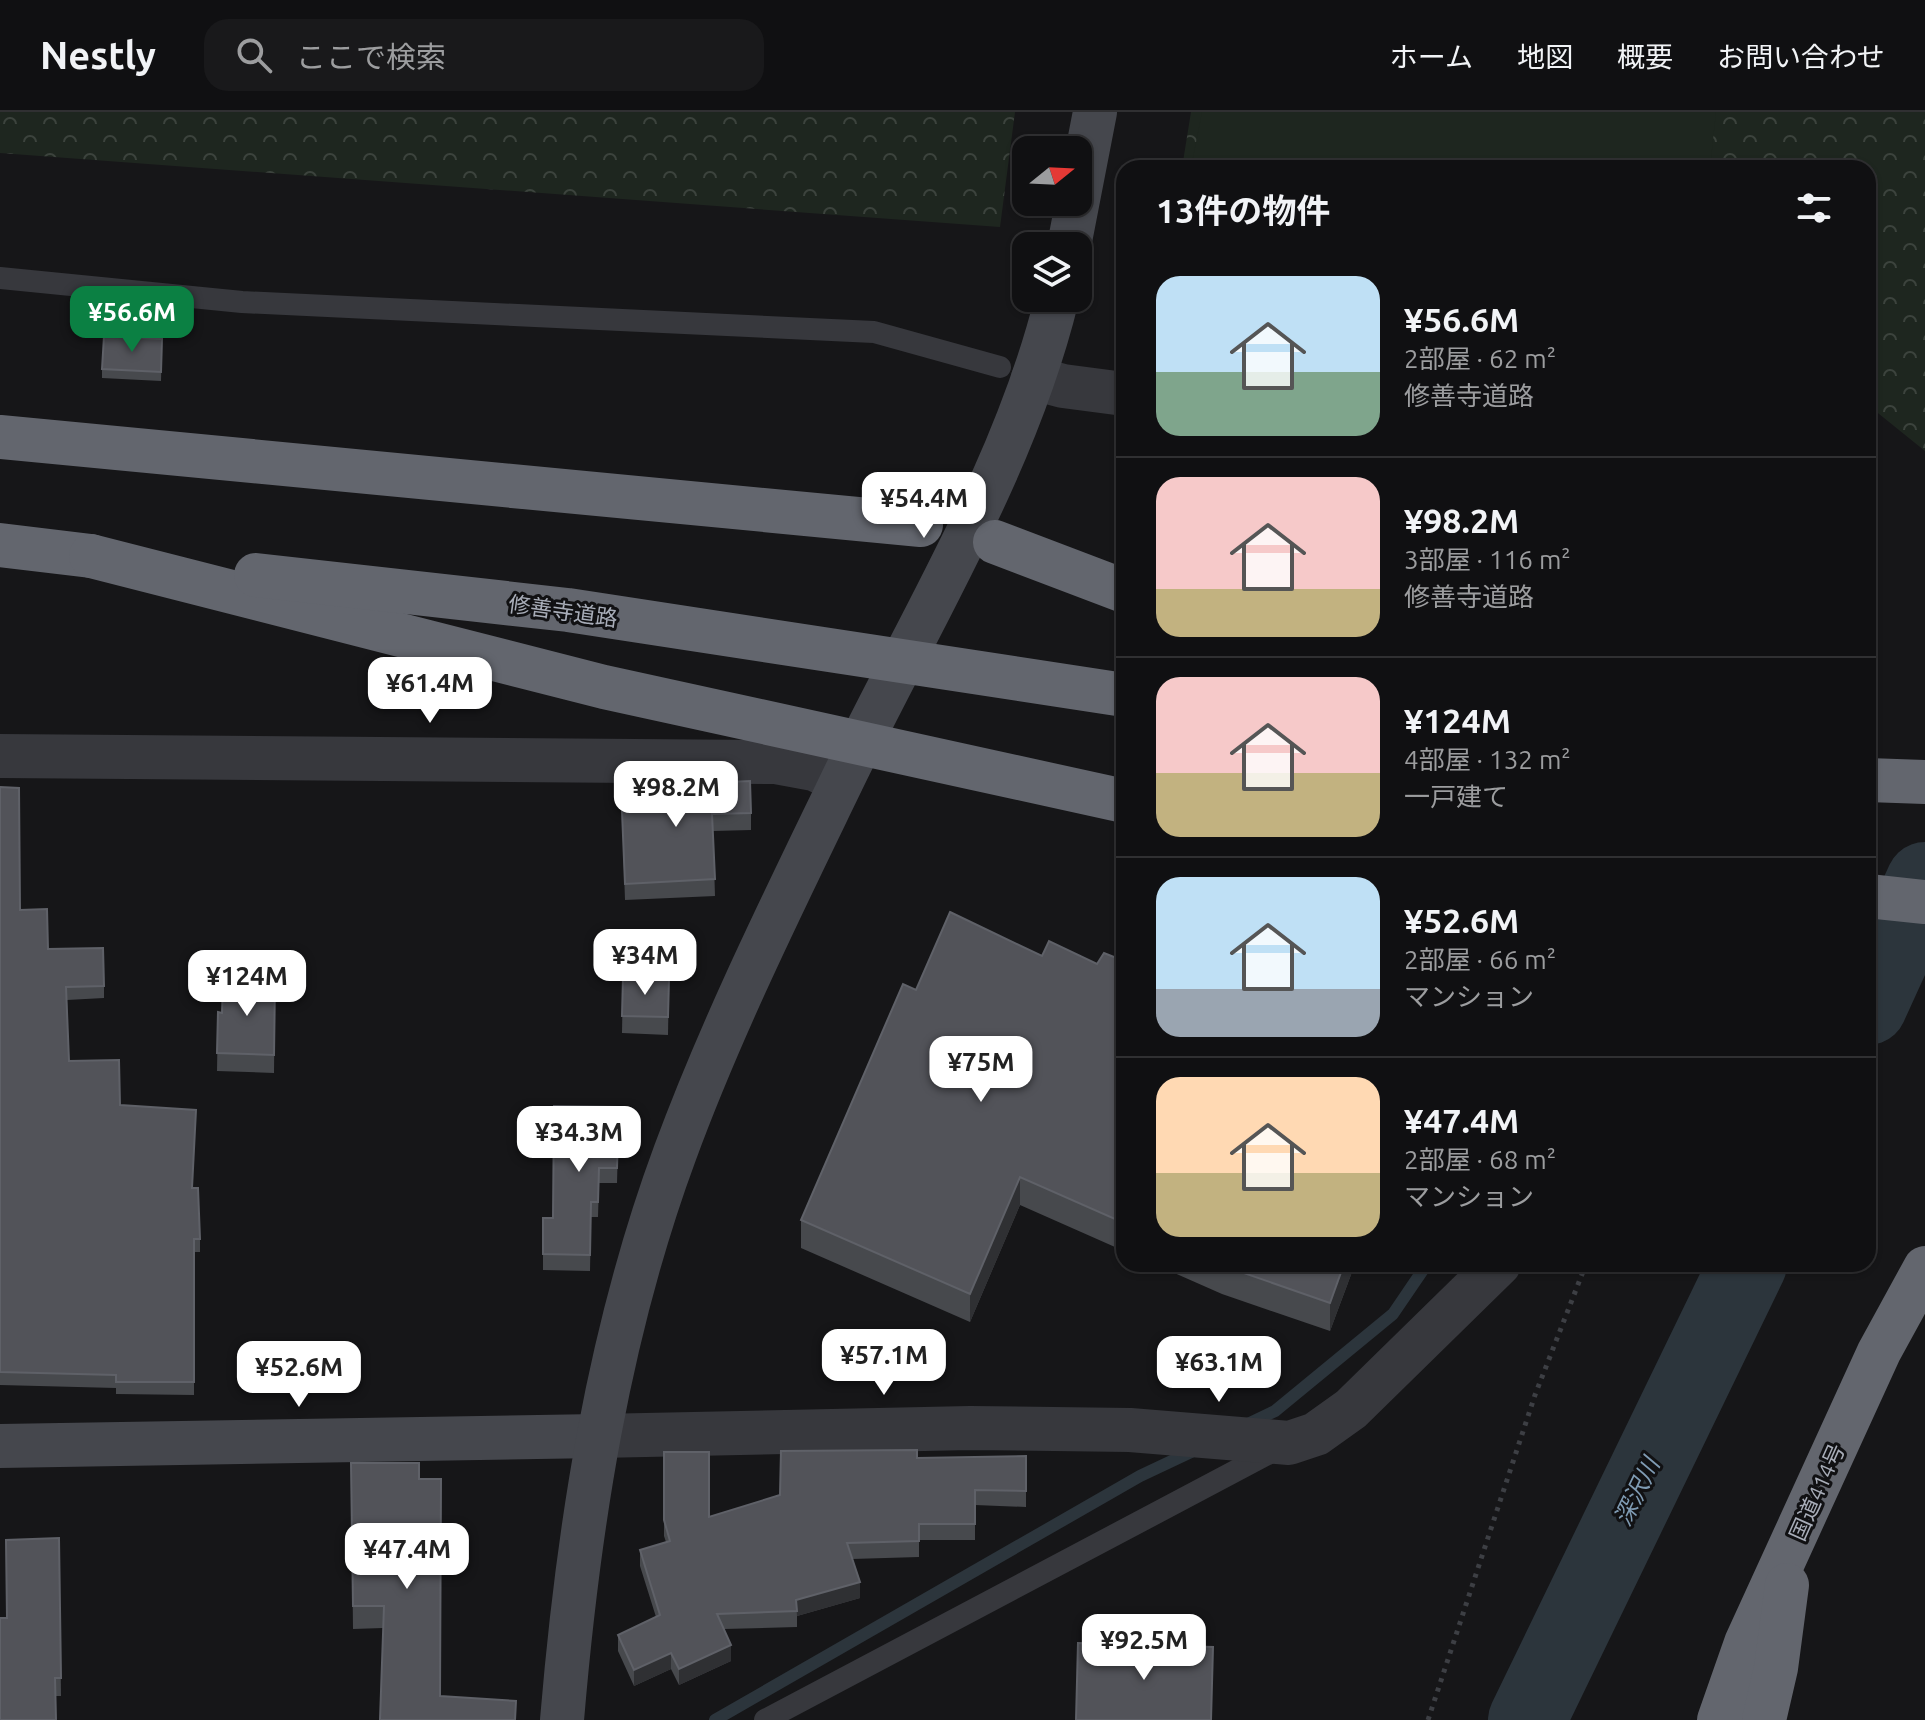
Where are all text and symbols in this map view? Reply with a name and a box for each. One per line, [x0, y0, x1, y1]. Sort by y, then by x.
search box [204, 19, 764, 91]
icon: search [232, 33, 276, 77]
text: Nestly [40, 34, 156, 76]
text: ここで検索 [296, 40, 446, 74]
text: ホーム [1390, 41, 1473, 72]
text: 地図 [1517, 41, 1573, 72]
text: 概要 [1617, 41, 1673, 72]
text: お問い合わせ [1717, 41, 1885, 72]
north arrow [1012, 136, 1092, 216]
map controls [1012, 136, 1092, 312]
icon: filters [1792, 186, 1836, 230]
text: 13件の物件 [1156, 191, 1330, 229]
button: layers [1012, 232, 1092, 312]
pin: ¥56.6M [67, 286, 197, 354]
text: ¥56.6M [88, 297, 176, 326]
text: ¥56.6M [1404, 300, 1519, 338]
icon: home [1220, 308, 1316, 404]
text: 2部屋 · 62 m² [1404, 344, 1556, 373]
text: 修善寺道路 [1404, 381, 1534, 410]
pin: ¥54.4M [859, 472, 989, 540]
text: ¥54.4M [880, 483, 968, 512]
text: ¥98.2M [1404, 501, 1519, 539]
icon: home [1220, 509, 1316, 605]
text: 3部屋 · 116 m² [1404, 545, 1571, 574]
text: 修善寺道路 [1404, 582, 1534, 611]
street label: 修善寺道路 [507, 590, 619, 631]
pin: ¥61.4M [365, 657, 495, 725]
text: ¥61.4M [386, 668, 474, 697]
text: ¥124M [1404, 701, 1511, 739]
icon: home [1220, 709, 1316, 805]
text: 4部屋 · 132 m² [1404, 745, 1571, 774]
pin: ¥98.2M [611, 761, 741, 829]
text: ¥98.2M [632, 772, 720, 801]
text: 一戸建て [1404, 782, 1508, 811]
text: ¥52.6M [1404, 901, 1519, 939]
icon: home [1220, 909, 1316, 1005]
pin: ¥34M [598, 929, 692, 997]
text: ¥34M [611, 940, 679, 969]
text: 2部屋 · 66 m² [1404, 945, 1556, 974]
pin: ¥124M [191, 950, 303, 1018]
text: ¥124M [206, 961, 288, 990]
text: マンション [1404, 982, 1534, 1011]
pin: ¥75M [934, 1036, 1028, 1104]
text: ¥75M [947, 1047, 1015, 1076]
text: ¥47.4M [1404, 1101, 1519, 1139]
pin: ¥34.3M [514, 1106, 644, 1174]
icon: home [1220, 1109, 1316, 1205]
text: ¥34.3M [535, 1117, 623, 1146]
text: 2部屋 · 68 m² [1404, 1145, 1556, 1174]
text: マンション [1404, 1182, 1534, 1211]
pin: ¥57.1M [819, 1329, 949, 1397]
pin: ¥63.1M [1154, 1336, 1284, 1404]
text: ¥57.1M [840, 1340, 928, 1369]
pin: ¥52.6M [234, 1341, 364, 1409]
text: ¥63.1M [1175, 1347, 1263, 1376]
text: ¥52.6M [255, 1352, 343, 1381]
street label: 国道414号 [1784, 1440, 1849, 1544]
water label: 深沢川 [1609, 1451, 1666, 1530]
pin: ¥47.4M [342, 1523, 472, 1591]
text: ¥47.4M [363, 1534, 451, 1563]
pin: ¥92.5M [1079, 1614, 1209, 1682]
text: ¥92.5M [1100, 1625, 1188, 1654]

